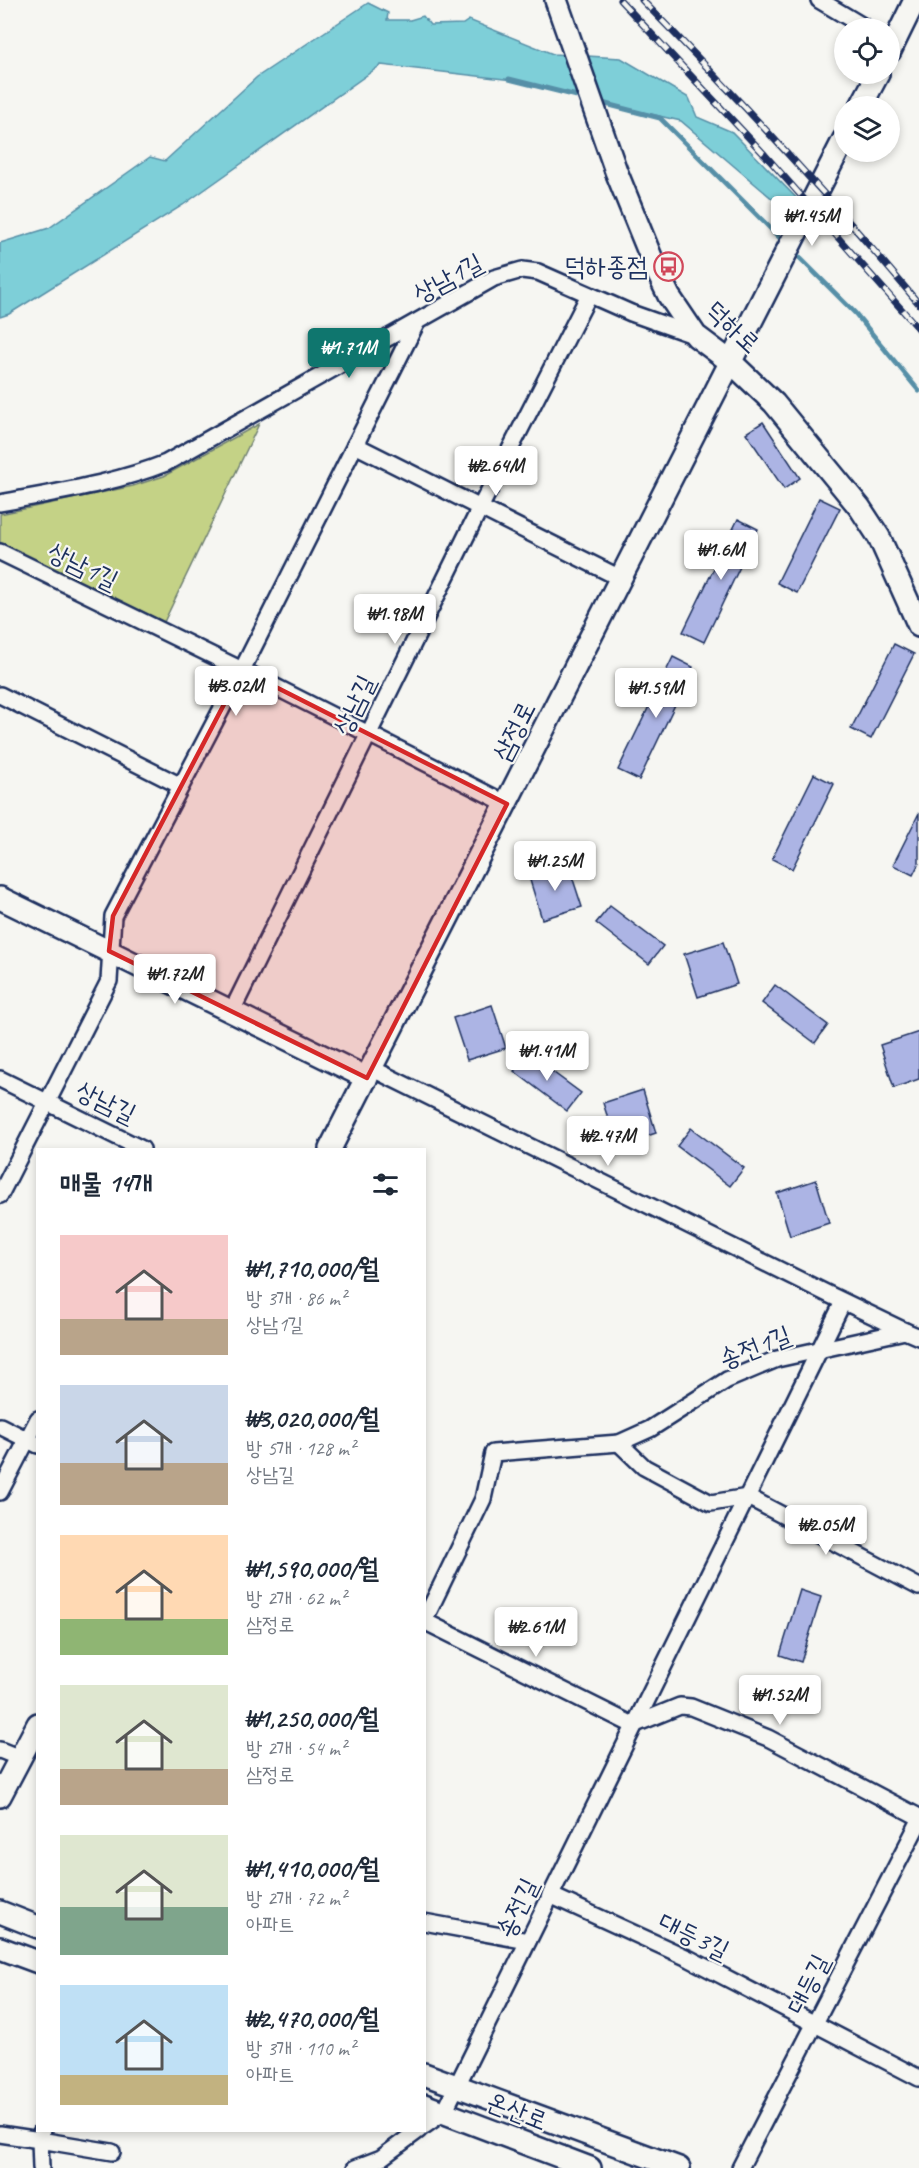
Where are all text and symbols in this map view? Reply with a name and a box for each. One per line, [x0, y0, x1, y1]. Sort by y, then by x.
map controls [834, 18, 900, 162]
button: locate [834, 18, 900, 84]
button: layers [834, 96, 900, 162]
pin: ₩1.45M [763, 196, 861, 247]
text: ₩1.45M [785, 203, 839, 228]
street label: 상남1길 [407, 246, 489, 310]
place label: 덕하종점 [564, 250, 648, 283]
bus stop icon: 덕하종점 [653, 250, 685, 282]
street label: 덕하로 [699, 294, 767, 360]
pin: ₩1.71M [300, 328, 398, 379]
text: ₩1.71M [322, 335, 376, 360]
pin: ₩2.64M [447, 446, 545, 497]
text: ₩2.64M [469, 453, 523, 478]
pin: ₩1.6M [679, 530, 763, 581]
street label: 상남1길 [42, 535, 124, 597]
text: ₩1.6M [698, 537, 744, 562]
pin: ₩1.98M [346, 594, 444, 645]
text: ₩1.98M [368, 601, 422, 626]
pin: ₩3.02M [187, 666, 285, 717]
pin: ₩1.59M [607, 668, 705, 719]
street label: 상남길 [325, 669, 383, 740]
text: ₩3.02M [209, 673, 263, 698]
text: ₩1.59M [629, 675, 683, 700]
street label: 삼정로 [485, 696, 543, 766]
pin: ₩1.25M [506, 841, 604, 892]
text: ₩1.25M [528, 848, 582, 873]
pin: ₩1.72M [126, 954, 224, 1005]
text: ₩1.72M [148, 961, 202, 986]
pin: ₩1.41M [498, 1031, 596, 1082]
text: ₩1.41M [520, 1038, 574, 1063]
street label: 상남길 [71, 1073, 142, 1131]
pin: ₩2.47M [559, 1116, 657, 1167]
text: ₩2.47M [581, 1123, 635, 1148]
text: 매물 14개 [60, 1167, 152, 1200]
icon: filters [369, 1168, 402, 1201]
text: ₩1,710,000/월 [246, 1252, 379, 1285]
icon: home [108, 1259, 180, 1331]
text: 방 3개 · 86 m² [246, 1286, 346, 1311]
text: 상남1길 [246, 1312, 303, 1337]
street label: 송전1길 [714, 1318, 796, 1376]
text: ₩3,020,000/월 [246, 1402, 379, 1435]
icon: home [108, 1409, 180, 1481]
text: 방 5개 · 128 m² [246, 1436, 355, 1461]
text: 상남길 [246, 1462, 294, 1487]
pin: ₩2.05M [777, 1505, 875, 1556]
text: ₩2.05M [799, 1512, 853, 1537]
text: ₩1,590,000/월 [246, 1552, 379, 1585]
icon: home [108, 1559, 180, 1631]
text: 방 2개 · 62 m² [246, 1586, 346, 1611]
pin: ₩2.61M [487, 1607, 585, 1658]
text: 삼정로 [246, 1612, 294, 1637]
text: ₩2.61M [509, 1614, 563, 1639]
pin: ₩1.52M [731, 1675, 829, 1726]
text: ₩1.52M [753, 1682, 807, 1707]
text: ₩1,250,000/월 [246, 1702, 379, 1735]
icon: home [108, 1709, 180, 1781]
text: 방 2개 · 54 m² [246, 1736, 346, 1761]
text: 삼정로 [246, 1762, 294, 1787]
text: ₩1,410,000/월 [246, 1852, 379, 1885]
icon: home [108, 1859, 180, 1931]
street label: 송전길 [488, 1872, 546, 1943]
text: 방 2개 · 72 m² [246, 1886, 346, 1911]
street label: 대등3길 [653, 1905, 735, 1967]
text: 아파트 [246, 1912, 294, 1937]
street label: 대등길 [779, 1948, 837, 2019]
text: ₩2,470,000/월 [246, 2002, 379, 2035]
icon: home [108, 2009, 180, 2081]
text: 방 3개 · 110 m² [246, 2036, 355, 2061]
text: 아파트 [246, 2062, 294, 2087]
street label: 온산로 [482, 2084, 552, 2138]

